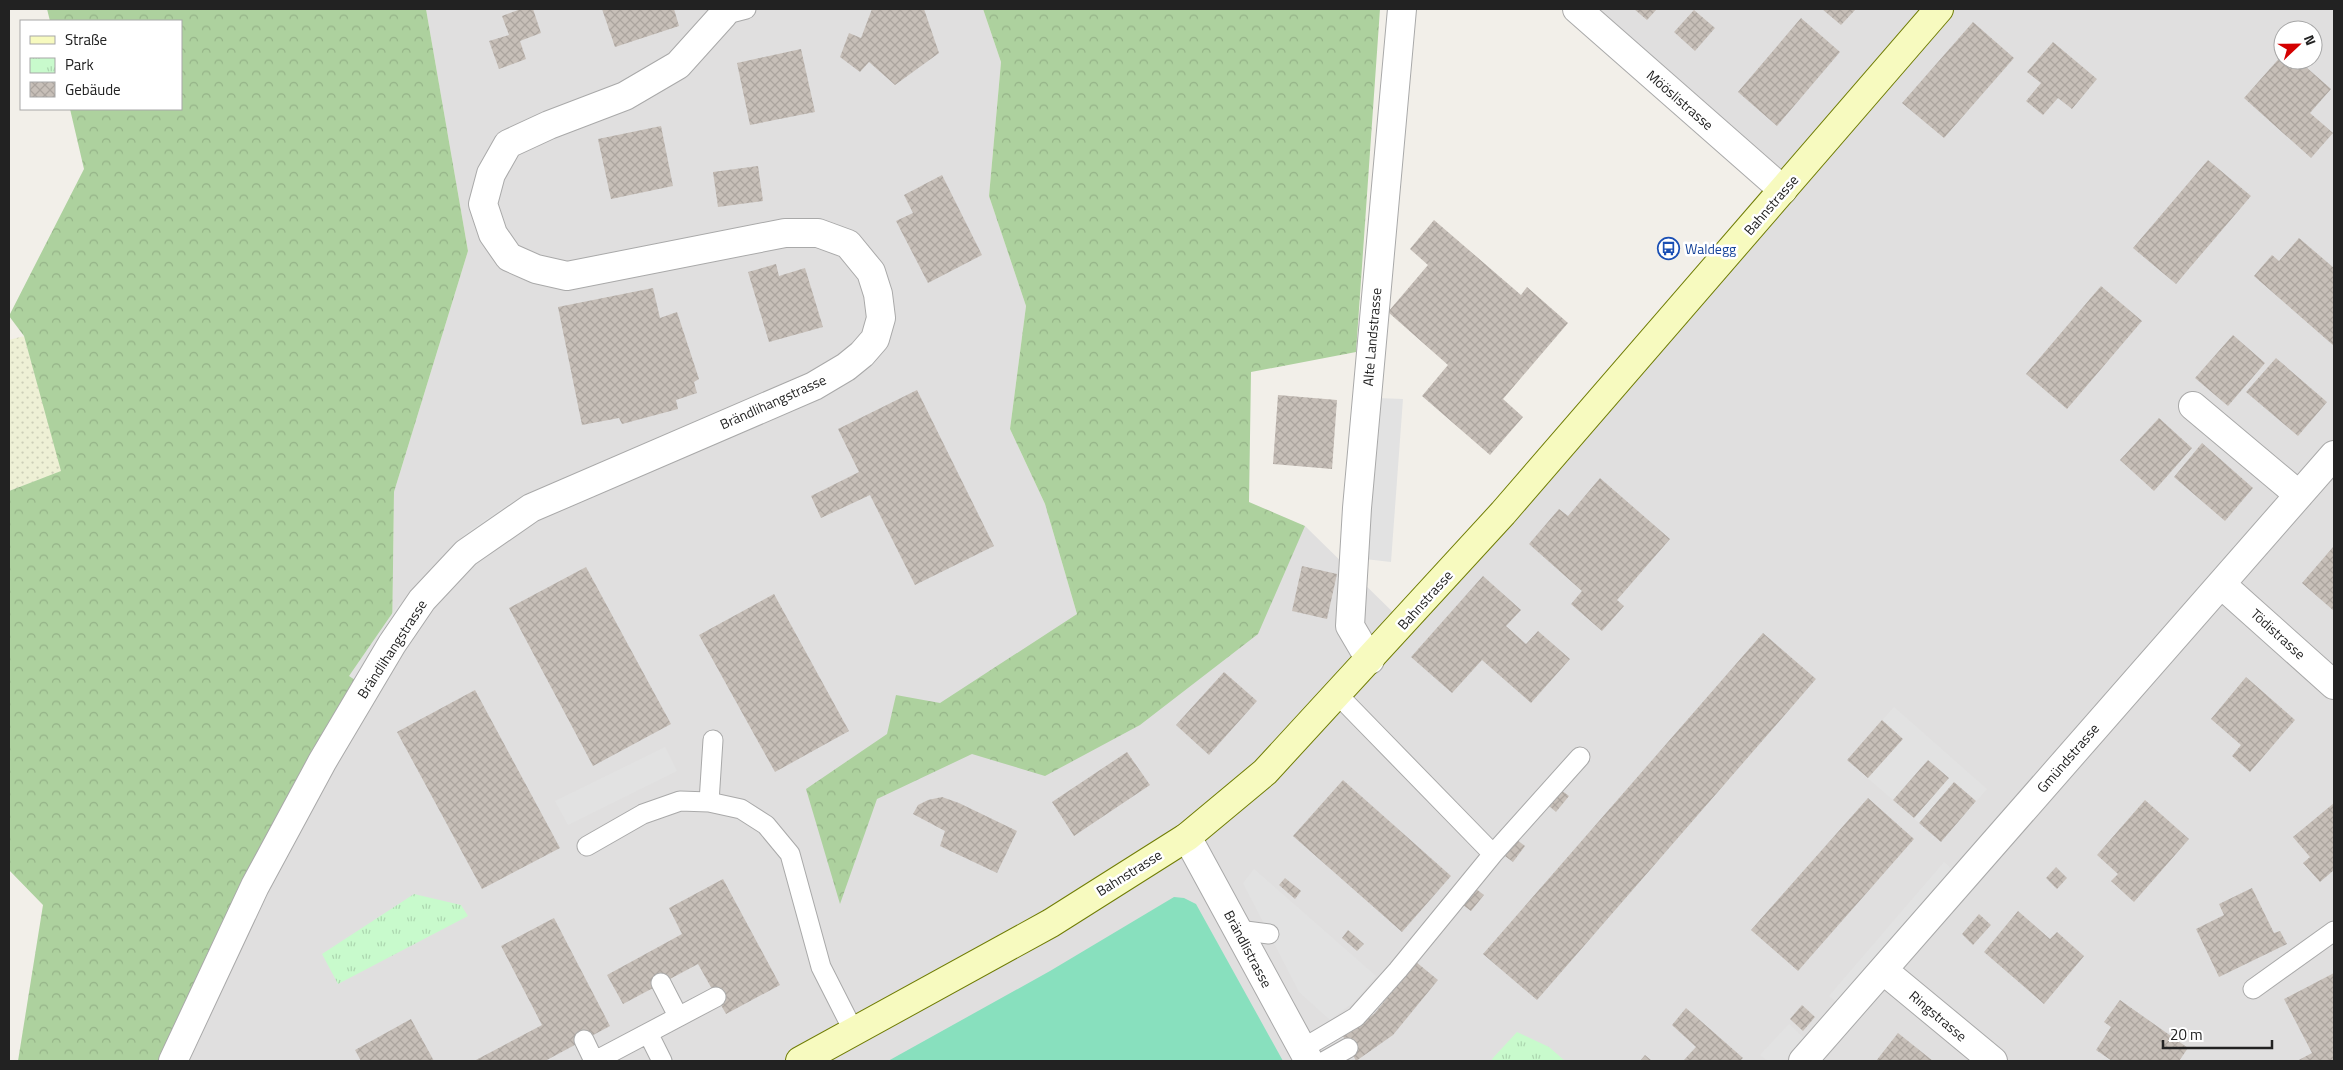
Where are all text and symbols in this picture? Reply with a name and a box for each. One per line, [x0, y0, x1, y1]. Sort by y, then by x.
legend [20, 20, 182, 110]
north arrow [2273, 20, 2323, 70]
text: Straße [65, 28, 107, 51]
text: N [2299, 32, 2322, 48]
text: Park [65, 53, 94, 76]
street label: Mööslistrasse [1642, 65, 1718, 135]
text: Gebäude [65, 78, 121, 101]
street label: Bahnstrasse [1738, 170, 1803, 240]
bus stop icon: Waldegg [1657, 237, 1681, 261]
place label: Waldegg [1685, 238, 1736, 259]
street label: Alte Landstrasse [1357, 287, 1386, 387]
street label: Brändlihangstrasse [716, 369, 829, 434]
street label: Bahnstrasse [1392, 565, 1457, 634]
street label: Brändlihangstrasse [352, 595, 432, 702]
street label: Tödistrasse [2246, 603, 2310, 664]
street label: Gmündstrasse [2031, 718, 2104, 797]
street label: Bahnstrasse [1092, 844, 1166, 901]
street label: Brändlistrasse [1219, 906, 1278, 991]
street label: Ringstrasse [1905, 985, 1972, 1046]
scale bar [2163, 1018, 2272, 1050]
text: 20 m [2170, 1023, 2203, 1046]

